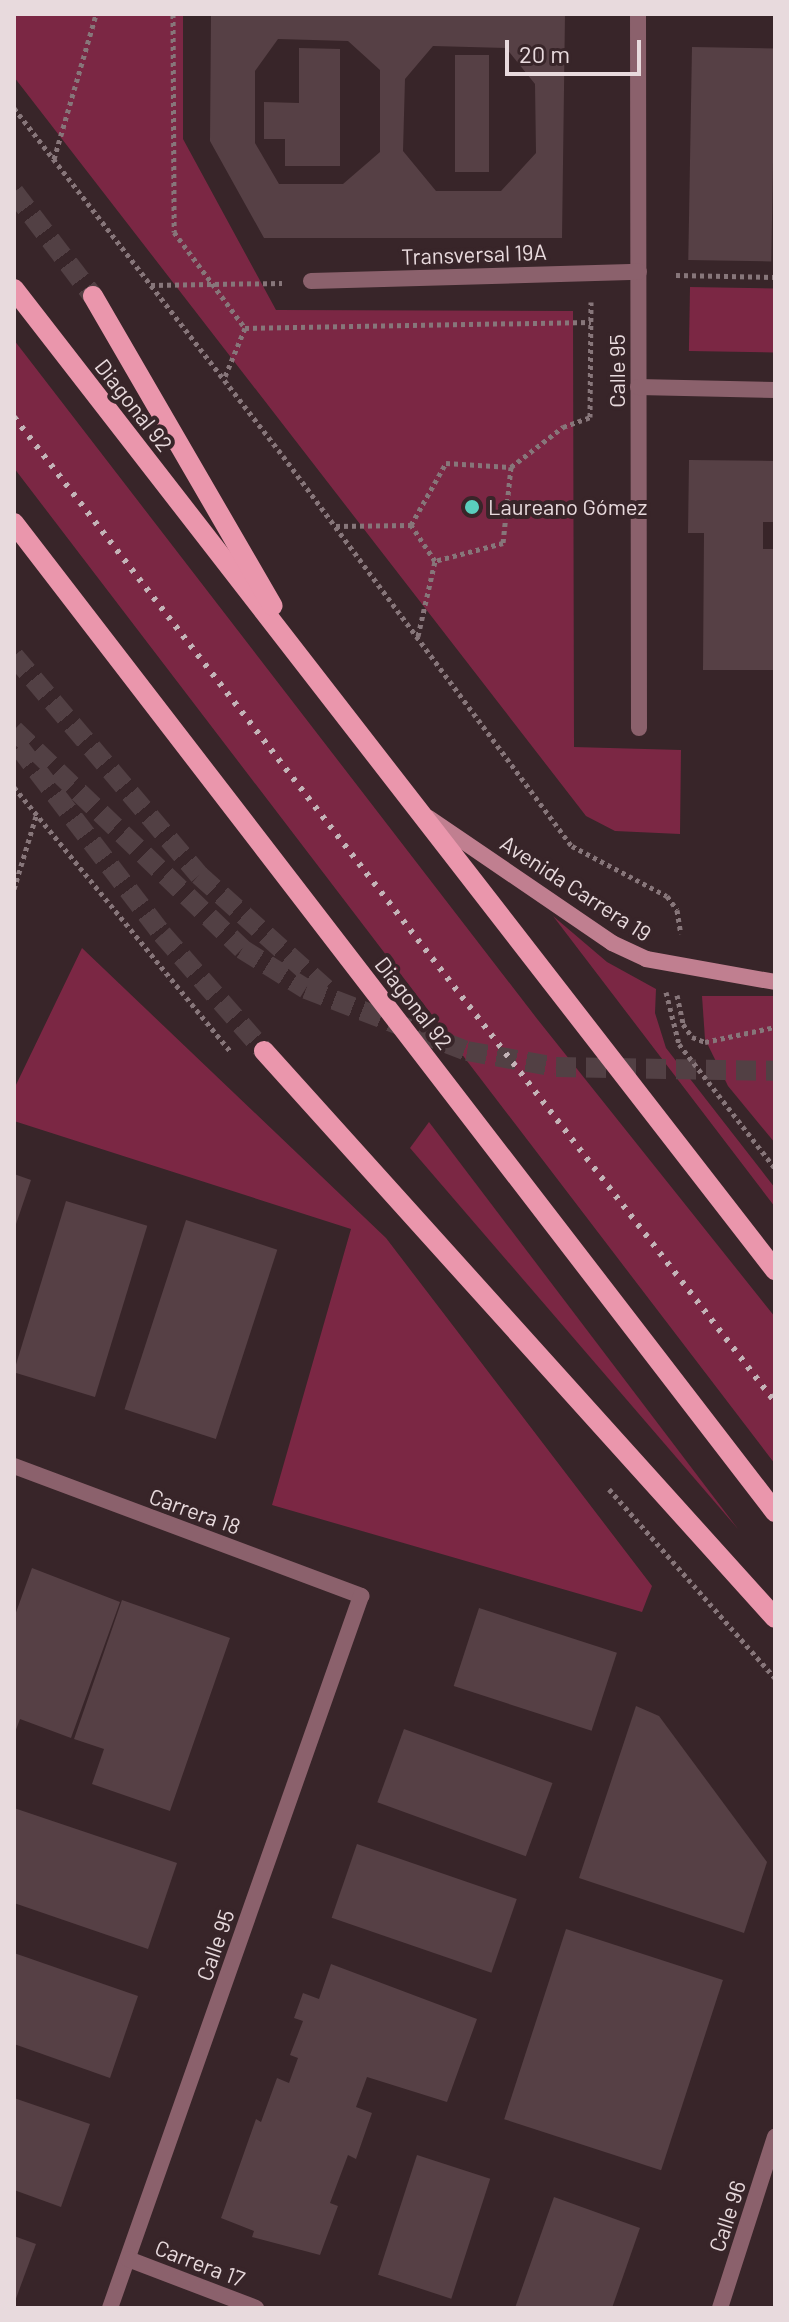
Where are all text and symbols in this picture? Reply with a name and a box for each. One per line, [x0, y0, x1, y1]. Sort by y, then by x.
scale bar [509, 24, 645, 74]
text: 20 m [519, 39, 570, 68]
street label: Transversal 19A [401, 238, 547, 270]
street label: Calle 95 [604, 334, 630, 408]
street label: Diagonal 92 [90, 354, 178, 456]
place label: Laureano Gómez [488, 494, 647, 520]
marker: Laureano Gómez [463, 498, 481, 516]
street label: Avenida Carrera 19 [496, 829, 656, 947]
street label: Diagonal 92 [370, 952, 458, 1054]
street label: Carrera 18 [146, 1482, 244, 1540]
street label: Calle 95 [191, 1906, 239, 1984]
street label: Calle 96 [703, 2177, 751, 2255]
street label: Carrera 17 [151, 2234, 249, 2292]

